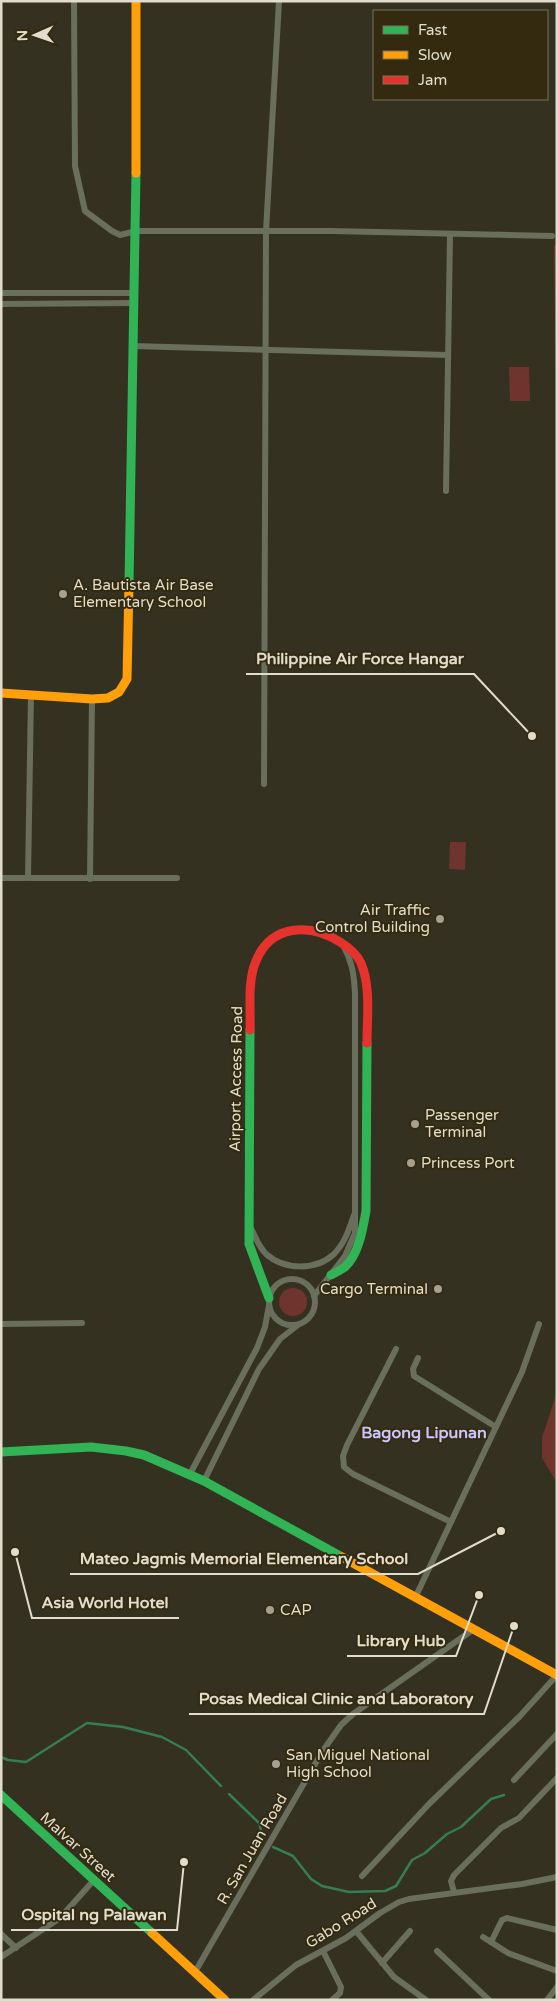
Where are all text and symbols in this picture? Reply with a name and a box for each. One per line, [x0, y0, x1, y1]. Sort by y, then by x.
north arrow [10, 10, 60, 60]
legend [373, 10, 548, 100]
text: Fast [418, 21, 448, 39]
text: N [14, 30, 31, 41]
text: Slow [418, 46, 452, 64]
text: Jam [418, 71, 447, 89]
place label: A. Bautista Air Base Elementary School [73, 576, 214, 611]
marker: A. Bautista Air Base Elementary School [57, 588, 69, 600]
callout: Philippine Air Force Hangar [246, 643, 474, 674]
text: Philippine Air Force Hangar [256, 649, 465, 669]
place label: Air Traffic Control Building [315, 901, 430, 936]
marker: Air Traffic Control Building [434, 913, 446, 925]
street label: Airport Access Road [226, 1006, 246, 1152]
place label: Passenger Terminal [425, 1106, 499, 1141]
marker: Passenger Terminal [409, 1118, 421, 1130]
place label: Princess Port [421, 1154, 515, 1172]
marker: Princess Port [405, 1157, 417, 1169]
place label: Cargo Terminal [320, 1280, 428, 1298]
marker: Cargo Terminal [432, 1283, 444, 1295]
district label: Bagong Lipunan [361, 1423, 487, 1443]
callout: Mateo Jagmis Memorial Elementary School [70, 1543, 418, 1574]
text: Mateo Jagmis Memorial Elementary School [80, 1549, 408, 1569]
callout: Asia World Hotel [32, 1587, 179, 1618]
text: Asia World Hotel [42, 1593, 168, 1613]
place label: CAP [280, 1601, 312, 1619]
marker: CAP [264, 1604, 276, 1616]
callout: Library Hub [347, 1625, 456, 1656]
text: Library Hub [356, 1631, 446, 1651]
callout: Posas Medical Clinic and Laboratory [189, 1683, 484, 1714]
text: Posas Medical Clinic and Laboratory [199, 1689, 474, 1709]
place label: San Miguel National High School [286, 1746, 430, 1781]
marker: San Miguel National High School [270, 1758, 282, 1770]
street label: R. San Juan Road [213, 1791, 291, 1907]
street label: Malvar Street [37, 1808, 120, 1886]
street label: Gabo Road [302, 1894, 380, 1952]
callout: Ospital ng Palawan [11, 1899, 177, 1930]
text: Ospital ng Palawan [21, 1905, 167, 1925]

